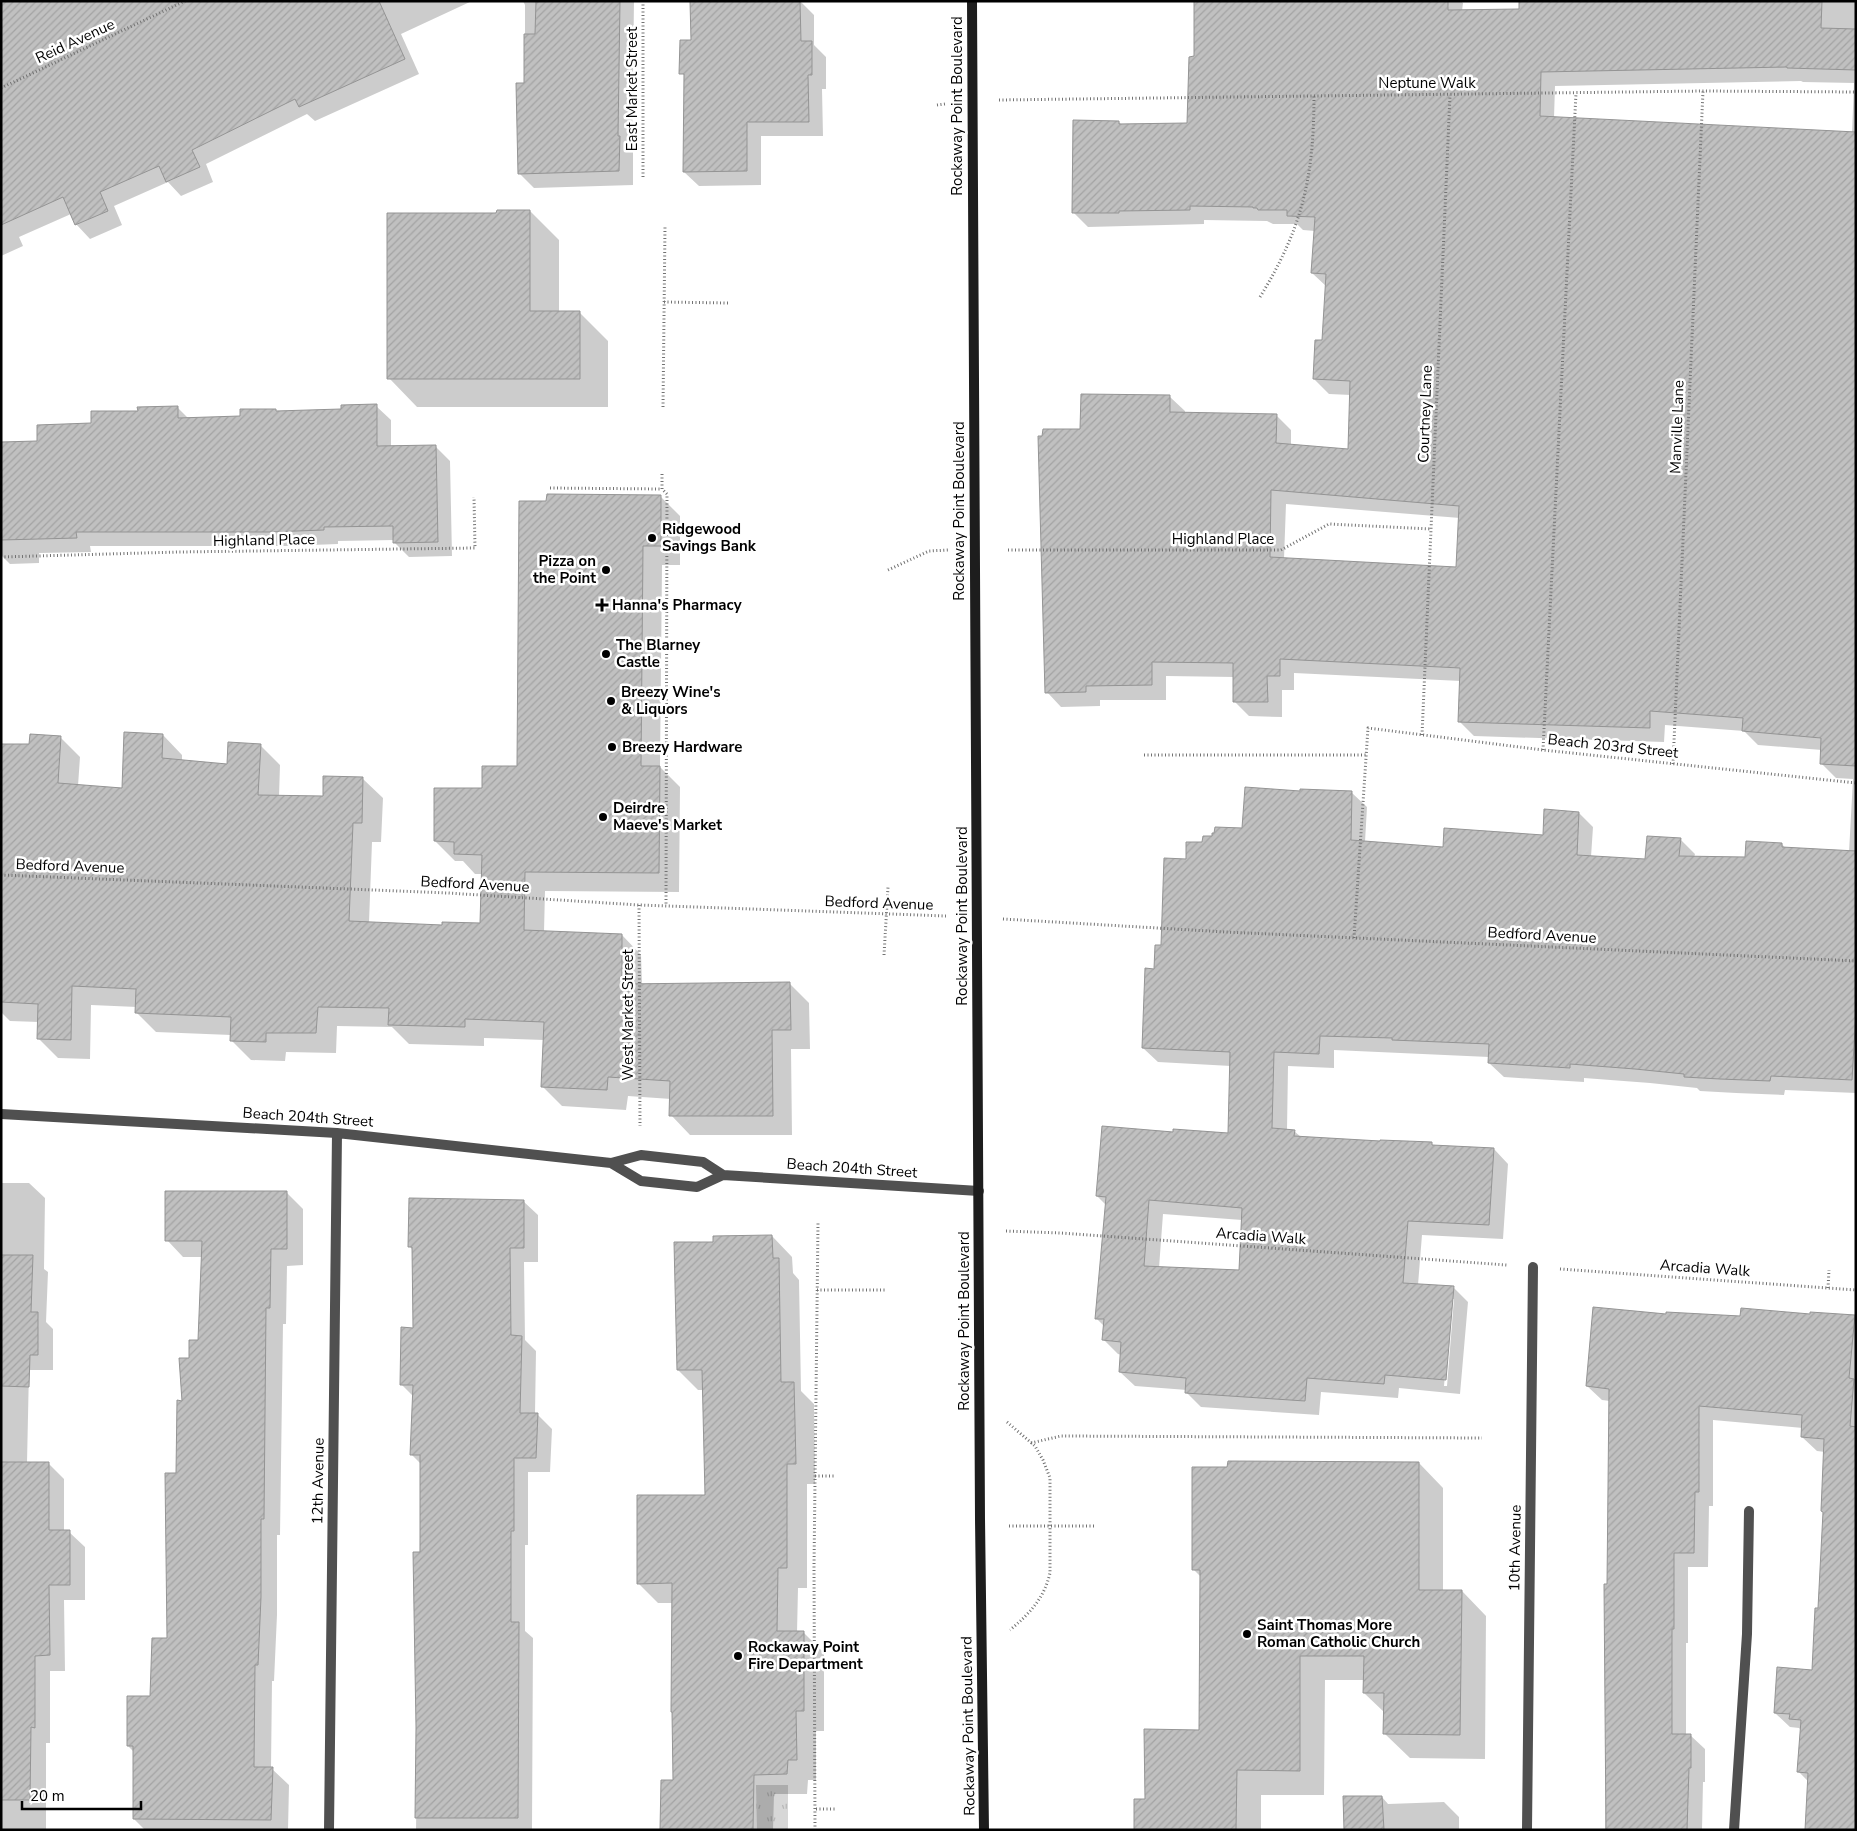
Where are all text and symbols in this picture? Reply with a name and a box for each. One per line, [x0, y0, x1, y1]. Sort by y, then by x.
street label: Reid Avenue [32, 14, 118, 68]
street label: Rockaway Point Boulevard [947, 16, 967, 196]
street label: East Market Street [622, 26, 642, 151]
street label: Neptune Walk [1378, 73, 1476, 93]
street label: Courtney Lane [1413, 365, 1437, 463]
street label: Manville Lane [1665, 380, 1689, 474]
street label: Rockaway Point Boulevard [949, 421, 969, 601]
place label: Ridgewood Savings Bank [662, 519, 757, 556]
street label: Highland Place [213, 529, 315, 551]
street label: Highland Place [1172, 529, 1274, 549]
marker: Ridgewood Savings Bank [646, 532, 658, 544]
place label: Pizza on the Point [533, 551, 596, 588]
marker: Pizza on the Point [600, 564, 612, 576]
place label: Hanna's Pharmacy [612, 595, 742, 615]
marker: Hanna's Pharmacy [596, 599, 608, 611]
place label: The Blarney Castle [616, 635, 700, 672]
marker: The Blarney Castle [600, 648, 612, 660]
place label: Breezy Wine's & Liquors [621, 682, 721, 719]
marker: Breezy Wine's & Liquors [605, 695, 617, 707]
street label: Beach 203rd Street [1547, 729, 1680, 763]
place label: Breezy Hardware [622, 737, 742, 757]
marker: Breezy Hardware [606, 741, 618, 753]
place label: Deirdre Maeve's Market [613, 798, 722, 835]
marker: Deirdre Maeve's Market [597, 811, 609, 823]
street label: Rockaway Point Boulevard [952, 826, 972, 1006]
street label: Bedford Avenue [15, 854, 125, 878]
street label: Bedford Avenue [420, 871, 530, 897]
street label: Bedford Avenue [824, 891, 934, 915]
street label: Bedford Avenue [1487, 922, 1597, 948]
street label: West Market Street [618, 949, 638, 1081]
street label: Beach 204th Street [242, 1102, 375, 1132]
street label: Beach 204th Street [786, 1153, 919, 1183]
street label: Arcadia Walk [1215, 1223, 1307, 1249]
street label: Rockaway Point Boulevard [954, 1231, 974, 1411]
street label: Arcadia Walk [1659, 1255, 1751, 1281]
street label: 12th Avenue [307, 1437, 329, 1525]
street label: 10th Avenue [1504, 1504, 1526, 1592]
place label: Saint Thomas More Roman Catholic Church [1257, 1615, 1420, 1652]
marker: Saint Thomas More Roman Catholic Church [1241, 1628, 1253, 1640]
street label: Rockaway Point Boulevard [956, 1636, 980, 1816]
place label: Rockaway Point Fire Department [748, 1637, 863, 1674]
marker: Rockaway Point Fire Department [732, 1650, 744, 1662]
scale bar [22, 1778, 141, 1810]
text: 20 m [30, 1786, 65, 1806]

